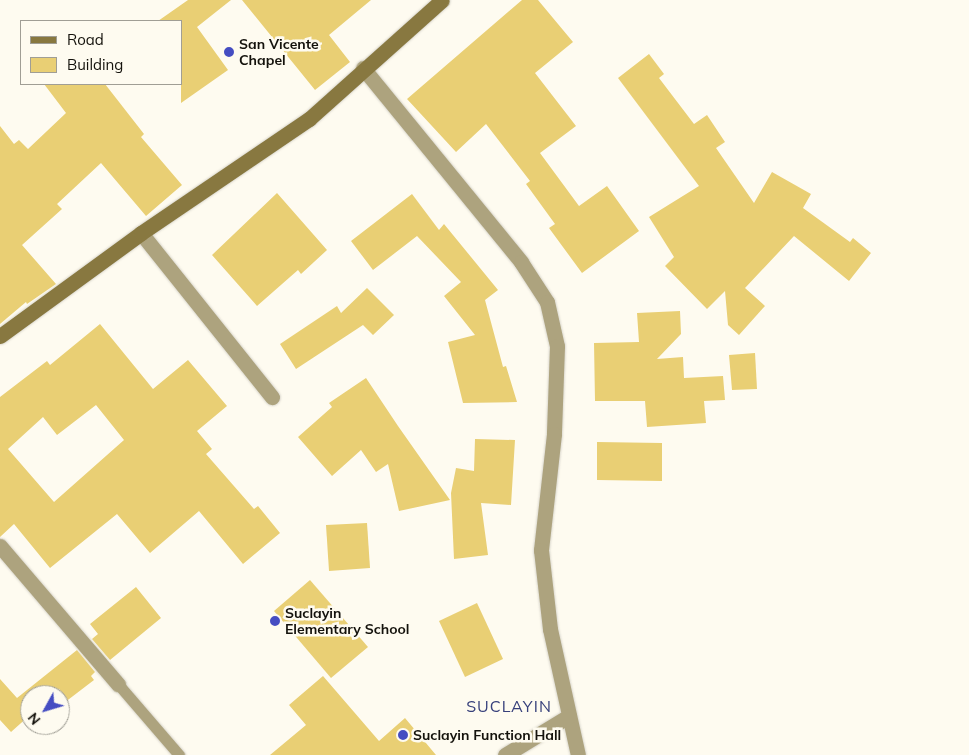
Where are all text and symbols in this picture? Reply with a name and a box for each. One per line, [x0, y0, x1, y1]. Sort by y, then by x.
legend [20, 20, 182, 85]
text: Road [67, 30, 104, 49]
place label: San Vicente Chapel [239, 36, 319, 68]
marker: San Vicente Chapel [223, 46, 235, 58]
text: Building [67, 55, 123, 74]
place label: Suclayin Elementary School [285, 605, 409, 638]
marker: Suclayin Elementary School [269, 615, 281, 627]
north arrow [20, 685, 70, 735]
district label: SUCLAYIN [465, 696, 553, 716]
text: N [24, 709, 44, 729]
place label: Suclayin Function Hall [413, 727, 561, 743]
marker: Suclayin Function Hall [397, 729, 409, 741]

